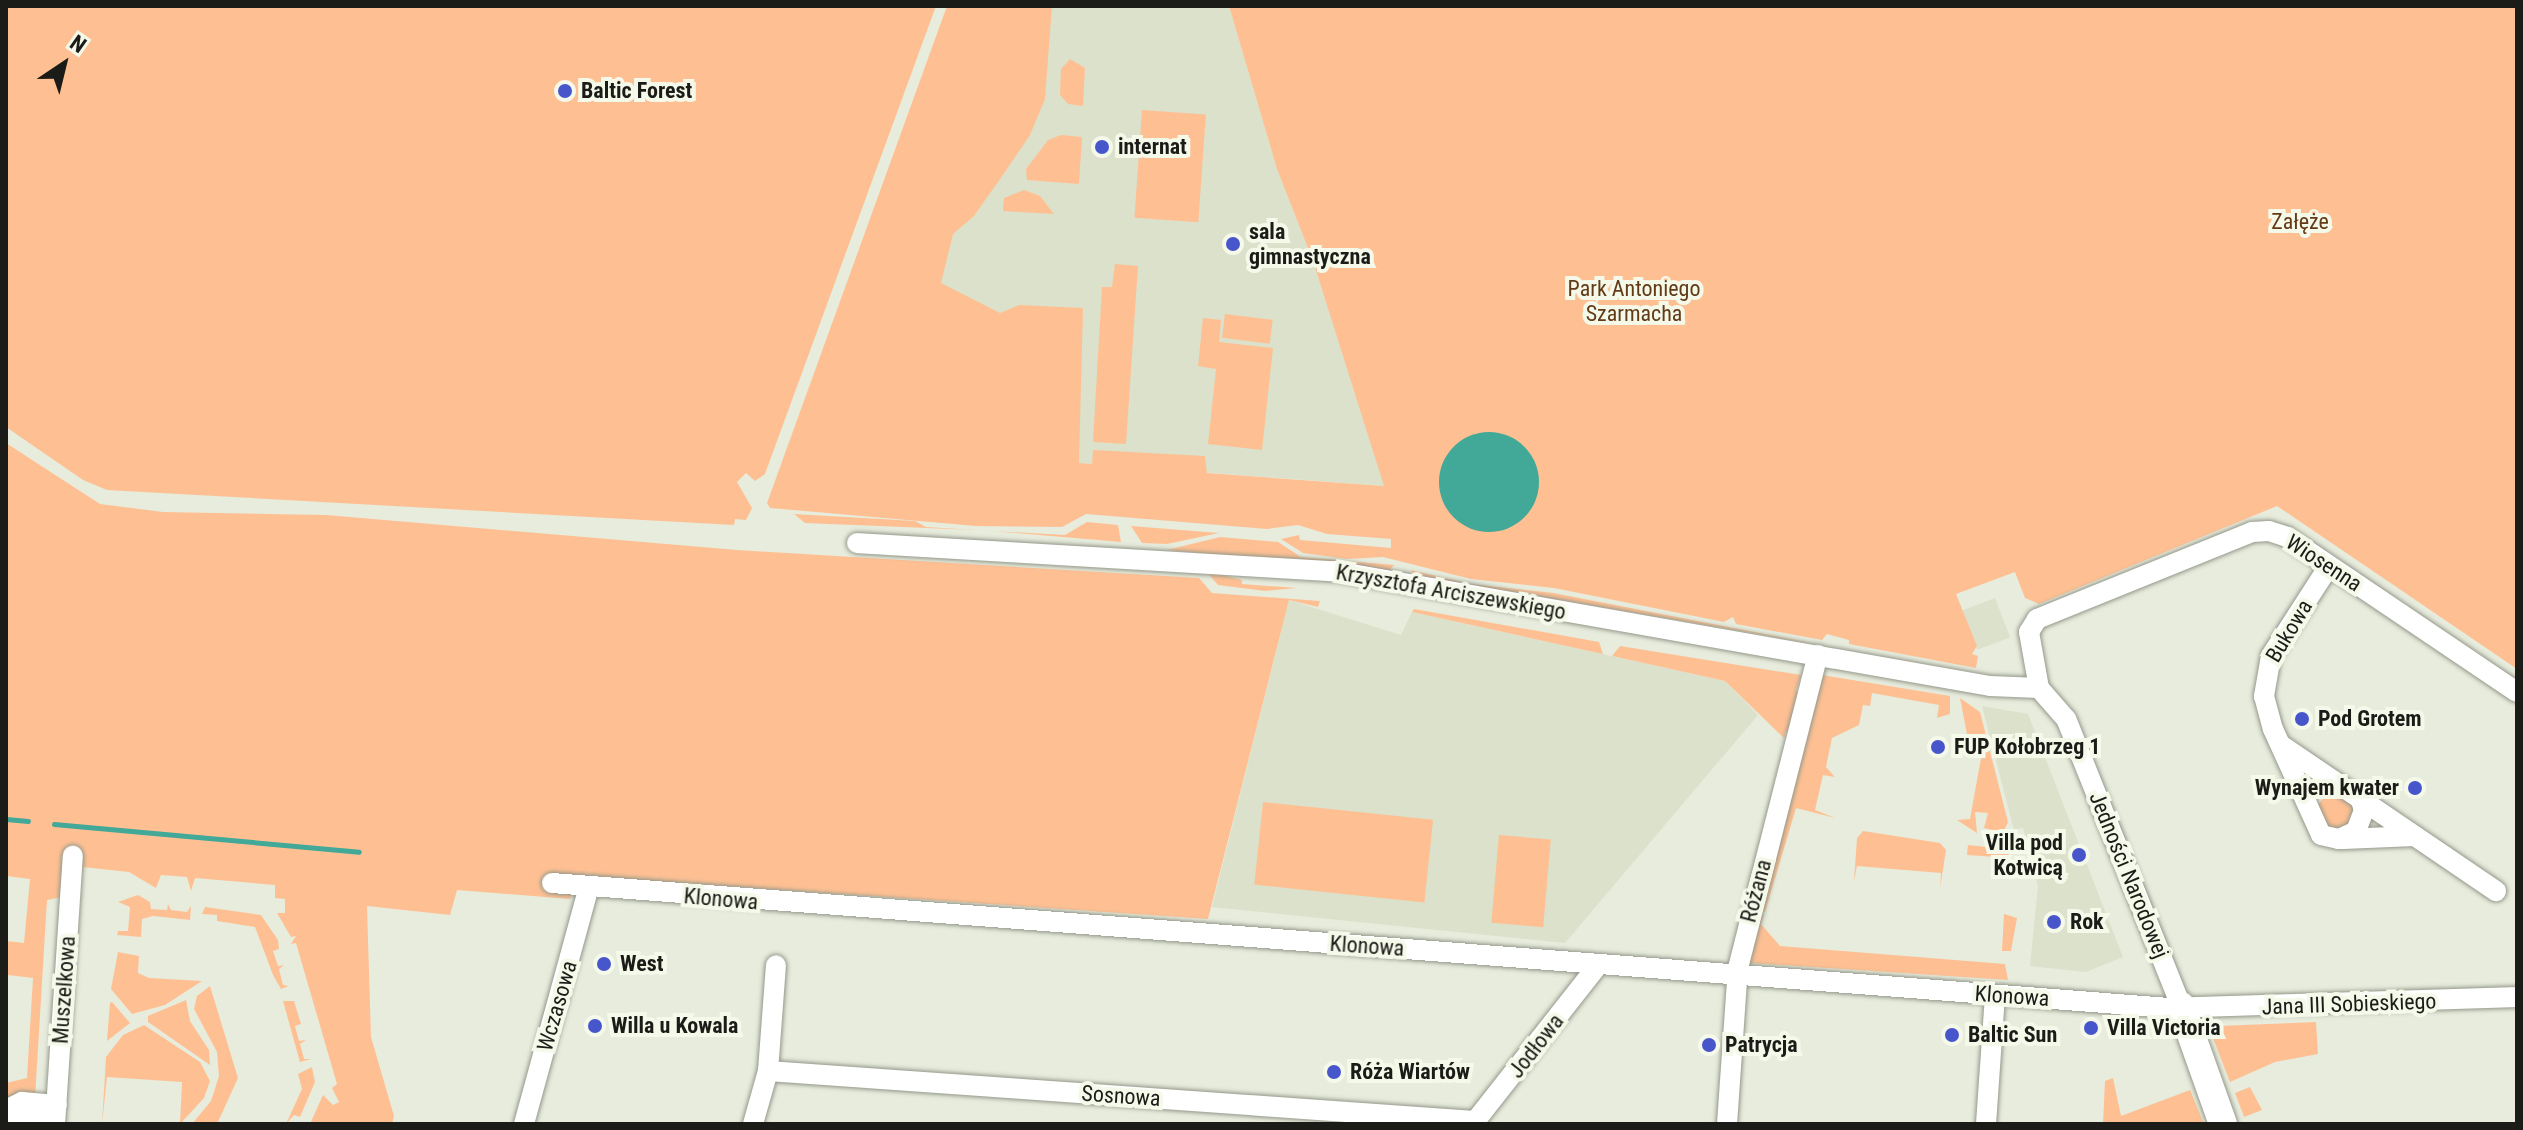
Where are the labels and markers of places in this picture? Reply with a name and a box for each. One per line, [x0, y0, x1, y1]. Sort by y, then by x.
place label: Baltic Forest [581, 78, 692, 104]
marker: Baltic Forest [556, 82, 574, 100]
place label: internat [1118, 134, 1187, 160]
marker: internat [1093, 138, 1111, 156]
place label: sala gimnastyczna [1249, 218, 1371, 270]
marker: sala gimnastyczna [1224, 235, 1242, 253]
place label: Pod Grotem [2318, 706, 2422, 732]
marker: Pod Grotem [2293, 710, 2311, 728]
place label: FUP Kołobrzeg 1 [1954, 734, 2100, 760]
marker: FUP Kołobrzeg 1 [1929, 738, 1947, 756]
place label: Wynajem kwater [2255, 775, 2399, 801]
marker: Wynajem kwater [2406, 779, 2424, 797]
place label: Villa pod Kotwicą [1985, 829, 2063, 880]
marker: Villa pod Kotwicą [2070, 846, 2088, 864]
place label: Rok [2070, 909, 2104, 935]
marker: Rok [2045, 913, 2063, 931]
place label: West [620, 951, 663, 977]
marker: West [595, 955, 613, 973]
place label: Willa u Kowala [611, 1013, 738, 1039]
place label: Villa Victoria [2107, 1015, 2221, 1041]
marker: Willa u Kowala [586, 1017, 604, 1035]
marker: Villa Victoria [2082, 1019, 2100, 1037]
place label: Baltic Sun [1968, 1022, 2057, 1048]
marker: Baltic Sun [1943, 1026, 1961, 1044]
place label: Patrycja [1725, 1032, 1798, 1058]
marker: Patrycja [1700, 1036, 1718, 1054]
place label: Róża Wiartów [1350, 1059, 1470, 1085]
marker: Róża Wiartów [1325, 1063, 1343, 1081]

